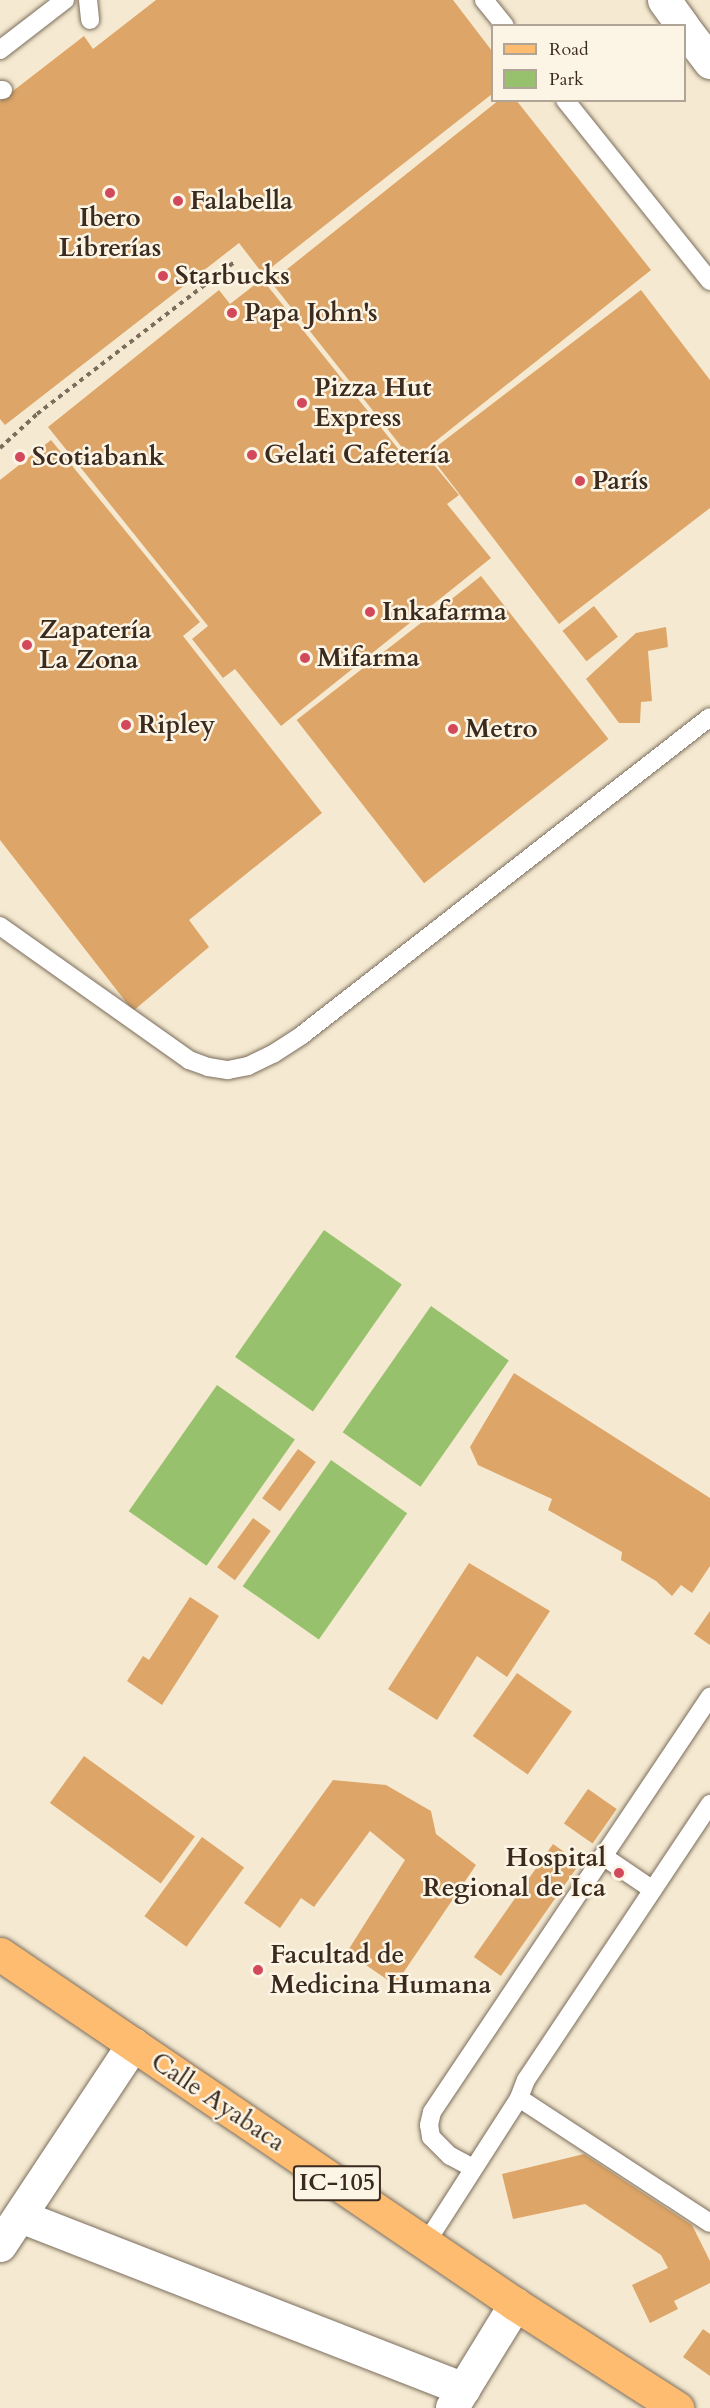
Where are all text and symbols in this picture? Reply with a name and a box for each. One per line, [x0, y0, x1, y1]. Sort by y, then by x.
legend [491, 24, 686, 102]
text: Road [549, 37, 589, 62]
text: Park [549, 67, 584, 92]
place label: Falabella [190, 185, 293, 217]
marker: Ibero Librerías [103, 186, 117, 200]
marker: Falabella [171, 194, 185, 208]
place label: Ibero Librerías [59, 202, 161, 264]
place label: Starbucks [175, 260, 290, 292]
marker: Starbucks [156, 269, 170, 283]
place label: Papa John's [244, 297, 378, 329]
marker: Papa John's [225, 306, 239, 320]
place label: Pizza Hut Express [314, 372, 431, 434]
marker: Pizza Hut Express [295, 396, 309, 410]
place label: Gelati Cafetería [264, 439, 450, 471]
place label: Scotiabank [32, 441, 165, 473]
marker: Gelati Cafetería [245, 448, 259, 462]
marker: Scotiabank [13, 450, 27, 464]
place label: París [592, 465, 648, 497]
marker: París [573, 474, 587, 488]
place label: Inkafarma [382, 596, 507, 628]
marker: Inkafarma [363, 605, 377, 619]
place label: Zapatería La Zona [39, 614, 152, 676]
marker: Zapatería La Zona [20, 638, 34, 652]
place label: Mifarma [317, 642, 420, 674]
marker: Mifarma [298, 651, 312, 665]
place label: Ripley [138, 709, 215, 741]
place label: Metro [465, 713, 538, 745]
marker: Ripley [119, 718, 133, 732]
marker: Metro [446, 722, 460, 736]
place label: Hospital Regional de Ica [423, 1842, 606, 1904]
marker: Hospital Regional de Ica [610, 1864, 628, 1882]
place label: Facultad de Medicina Humana [270, 1939, 491, 2000]
marker: Facultad de Medicina Humana [251, 1963, 265, 1977]
street label: Calle Ayabaca [145, 2046, 291, 2158]
road number: IC-105 [292, 2162, 382, 2204]

